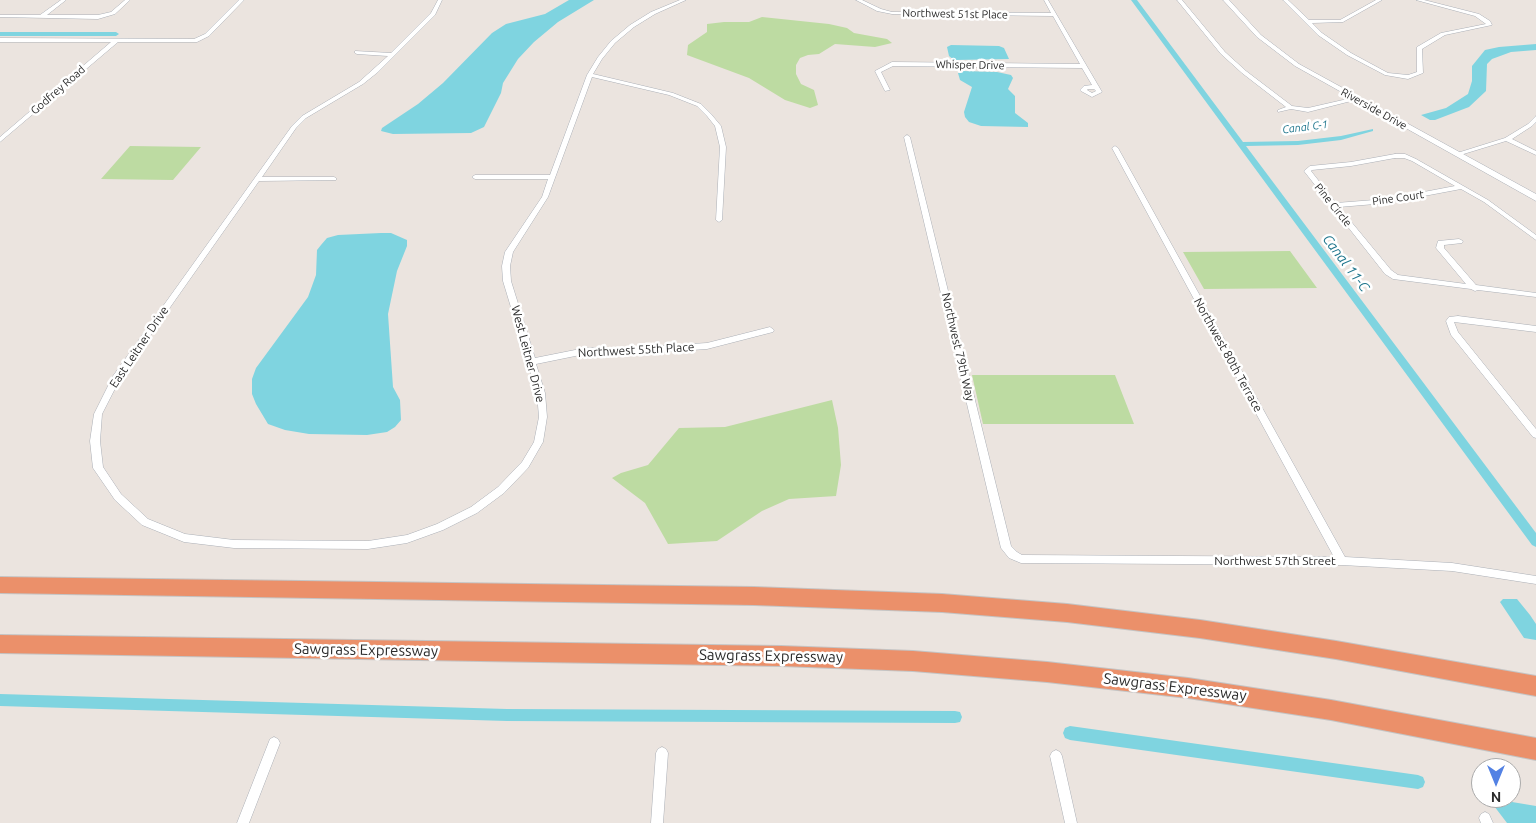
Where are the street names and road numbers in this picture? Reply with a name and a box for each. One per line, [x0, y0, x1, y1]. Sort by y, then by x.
street label: Northwest 51st Place [902, 6, 1008, 22]
street label: Whisper Drive [935, 58, 1005, 72]
street label: Godfrey Road [28, 63, 88, 117]
street label: Riverside Drive [1339, 85, 1409, 133]
street label: Pine Circle [1312, 181, 1354, 229]
street label: Pine Court [1371, 188, 1425, 208]
street label: Northwest 79th Way [939, 291, 977, 403]
street label: Northwest 80th Terrace [1191, 295, 1265, 415]
street label: East Leitner Drive [106, 304, 172, 390]
street label: West Leitner Drive [508, 304, 548, 404]
street label: Northwest 55th Place [577, 340, 695, 360]
street label: Northwest 57th Street [1214, 554, 1336, 568]
street label: Sawgrass Expressway [294, 640, 438, 660]
street label: Sawgrass Expressway [699, 646, 843, 666]
street label: Sawgrass Expressway [1102, 669, 1248, 705]

